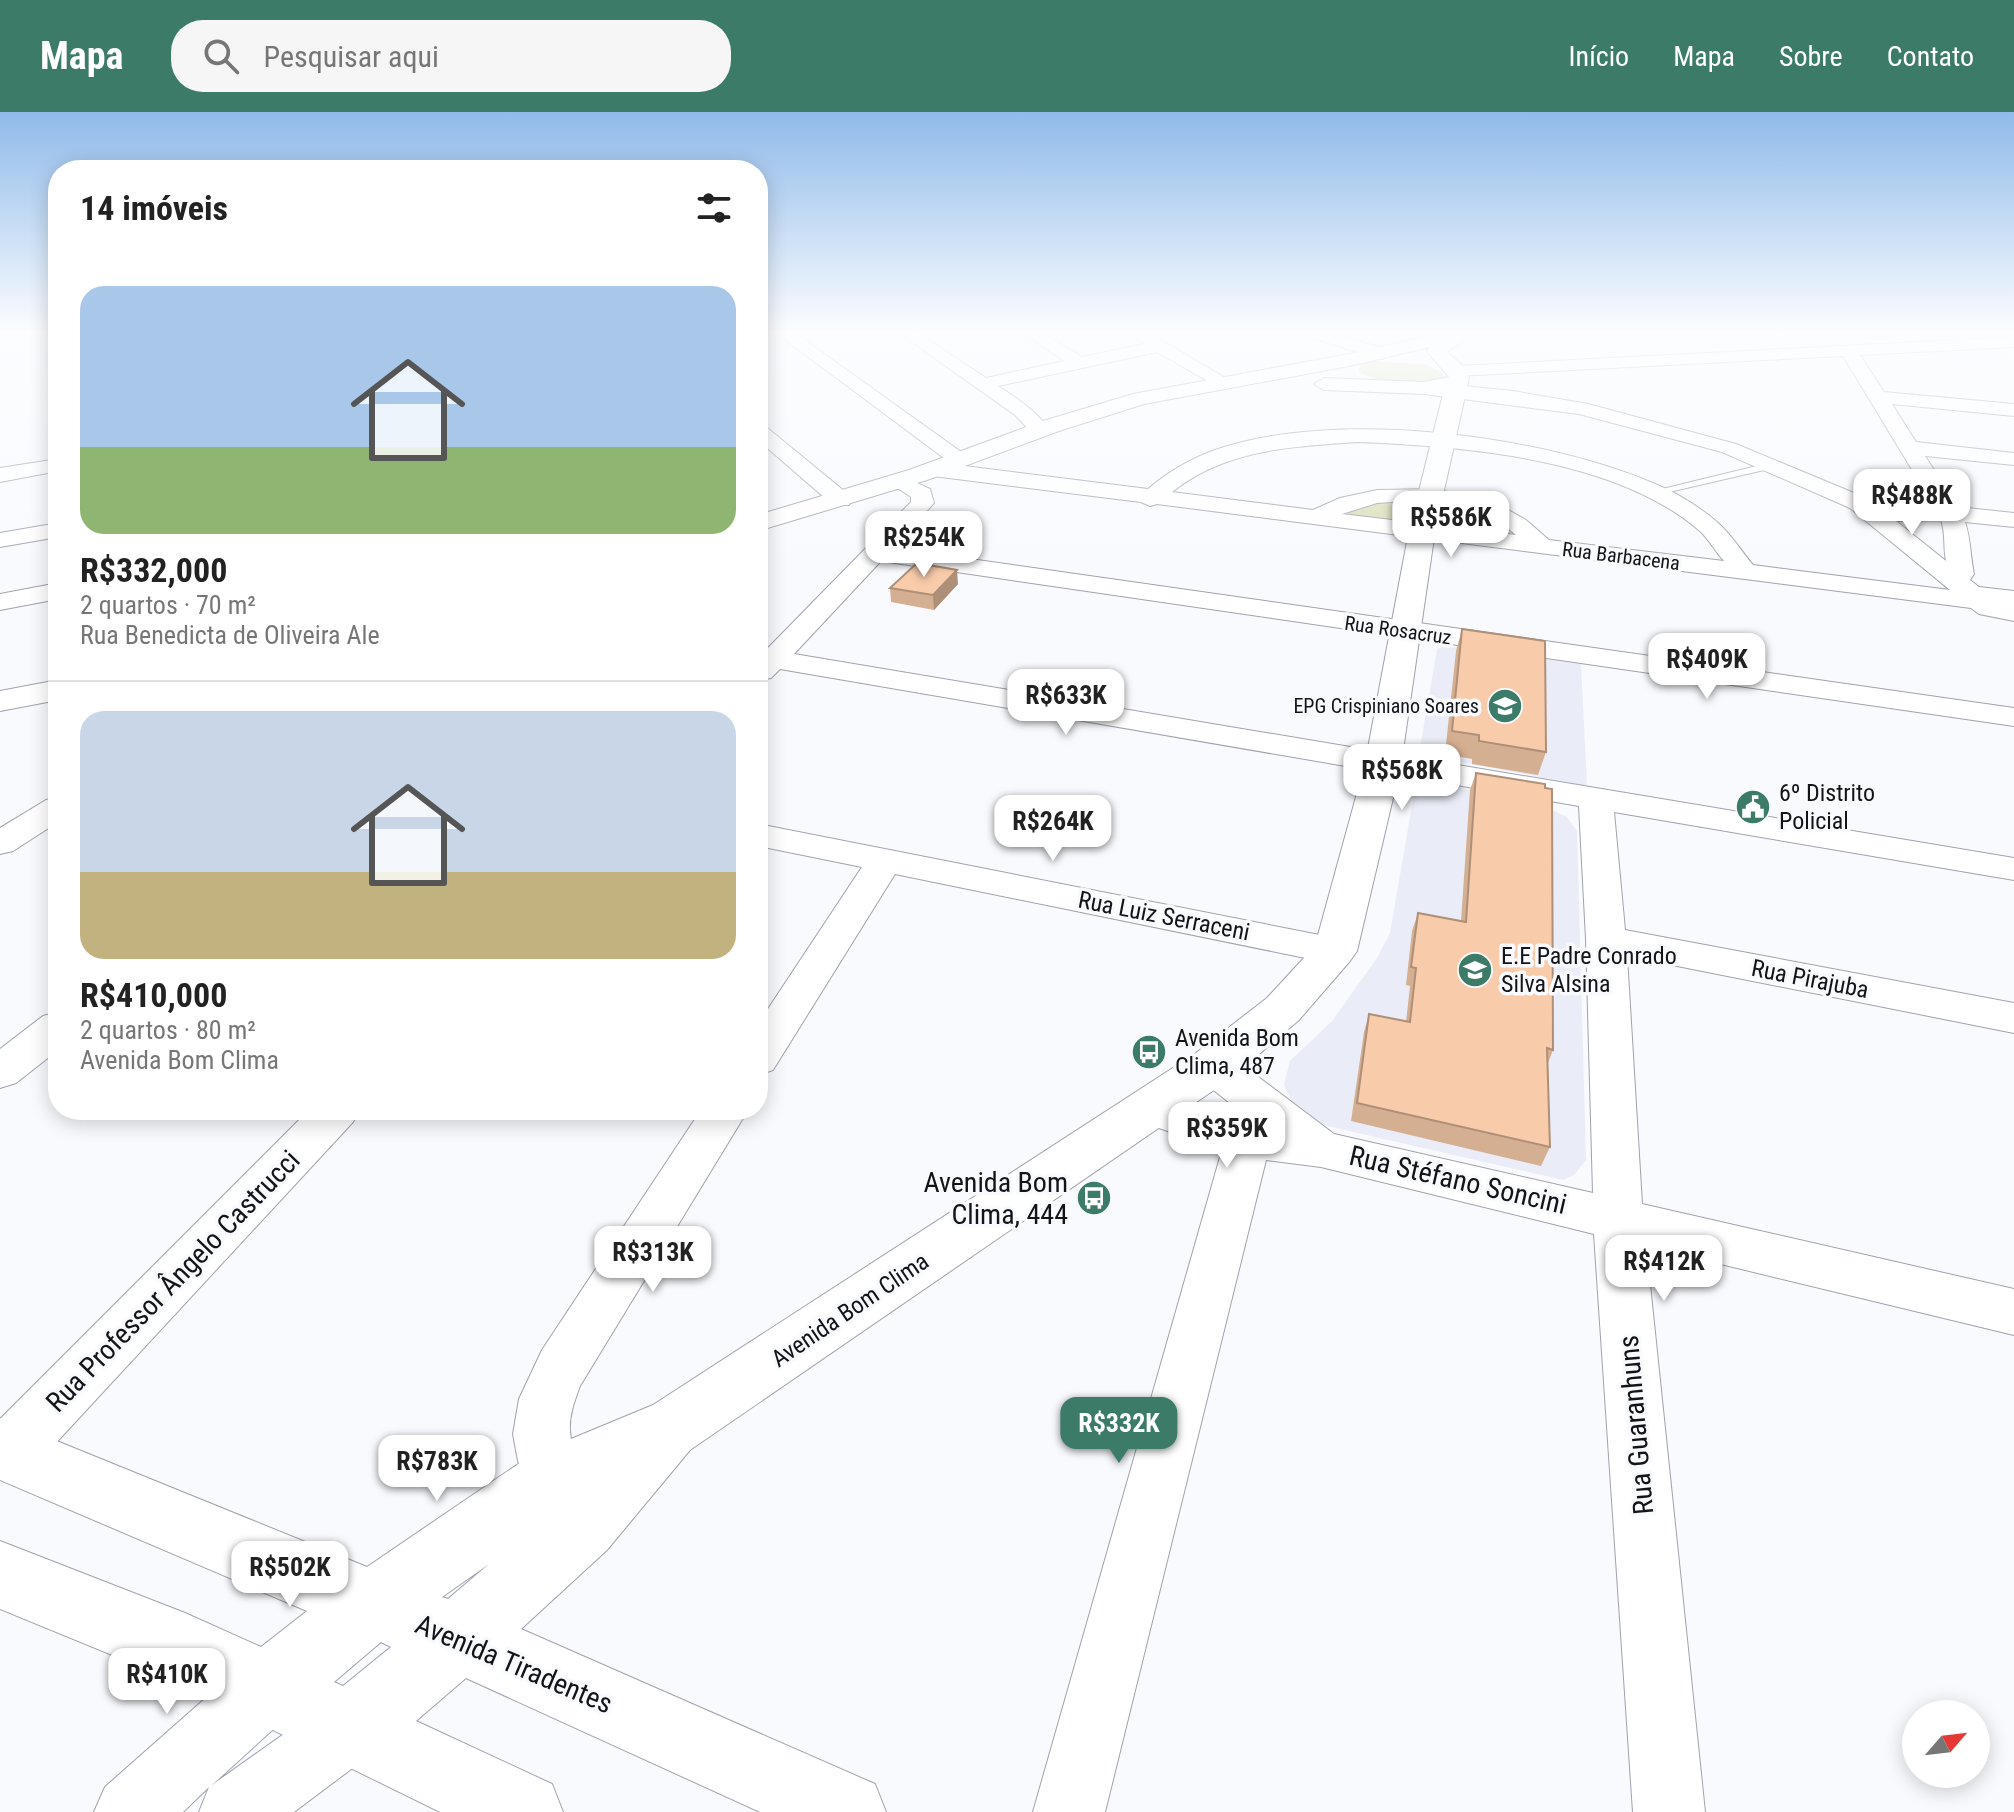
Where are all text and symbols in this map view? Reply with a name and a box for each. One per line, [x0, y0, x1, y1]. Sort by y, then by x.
search box [171, 20, 731, 92]
text: Mapa [40, 34, 123, 78]
icon: search [199, 34, 243, 78]
text: Pesquisar aqui [263, 39, 439, 74]
text: Início [1569, 40, 1629, 73]
text: Mapa [1673, 40, 1735, 73]
text: Sobre [1779, 40, 1843, 73]
text: Contato [1887, 40, 1974, 73]
icon: filters [692, 186, 736, 230]
text: 14 imóveis [80, 188, 228, 228]
icon: home [336, 338, 480, 482]
pin: R$488K [1847, 469, 1977, 537]
text: R$488K [1871, 480, 1953, 510]
pin: R$586K [1386, 491, 1516, 559]
text: R$586K [1410, 502, 1492, 532]
pin: R$254K [859, 511, 989, 579]
text: R$254K [883, 522, 965, 552]
street label: Rua Barbacena [1561, 537, 1681, 575]
text: R$332,000 [80, 550, 227, 590]
text: 2 quartos · 70 m² [80, 590, 256, 620]
street label: Rua Rosacruz [1343, 611, 1453, 649]
text: Rua Benedicta de Oliveira Ale [80, 620, 380, 650]
pin: R$409K [1642, 633, 1772, 701]
text: R$409K [1666, 644, 1748, 674]
pin: R$633K [1001, 669, 1131, 737]
text: R$633K [1025, 680, 1107, 710]
school or university icon: EPG Crispiniano Soares [1486, 687, 1524, 725]
place label: EPG Crispiniano Soares [1293, 694, 1479, 718]
pin: R$568K [1337, 744, 1467, 812]
text: R$568K [1361, 755, 1443, 785]
icon: home [336, 763, 480, 907]
place label: 6º Distrito Policial [1779, 779, 1875, 835]
public building icon: 6º Distrito Policial [1734, 788, 1772, 826]
pin: R$264K [988, 795, 1118, 863]
text: R$264K [1012, 806, 1094, 836]
street label: Rua Luiz Serraceni [1076, 886, 1252, 946]
place label: E.E Padre Conrado Silva Alsina [1501, 942, 1677, 998]
school or university icon: E.E Padre Conrado Silva Alsina [1456, 951, 1494, 989]
street label: Rua Pirajuba [1749, 954, 1871, 1004]
text: R$410,000 [80, 975, 227, 1015]
text: 2 quartos · 80 m² [80, 1015, 256, 1045]
place label: Avenida Bom Clima, 487 [1175, 1024, 1299, 1080]
bus stop icon: Avenida Bom Clima, 487 [1130, 1033, 1168, 1071]
text: Avenida Bom Clima [80, 1045, 279, 1075]
pin: R$359K [1162, 1102, 1292, 1170]
text: R$359K [1186, 1113, 1268, 1143]
street label: Rua Stéfano Soncini [1346, 1139, 1570, 1221]
street label: Rua Professor Ângelo Castrucci [39, 1143, 307, 1419]
place label: Avenida Bom Clima, 444 [923, 1166, 1068, 1231]
bus stop icon: Avenida Bom Clima, 444 [1075, 1179, 1113, 1217]
pin: R$313K [588, 1226, 718, 1294]
pin: R$412K [1599, 1235, 1729, 1303]
text: R$313K [612, 1237, 694, 1267]
text: R$412K [1623, 1246, 1705, 1276]
street label: Avenida Bom Clima [766, 1247, 934, 1373]
street label: Rua Guaranhuns [1612, 1334, 1660, 1516]
pin: R$332K [1054, 1397, 1184, 1465]
text: R$332K [1078, 1408, 1160, 1438]
pin: R$783K [372, 1435, 502, 1503]
text: R$783K [396, 1446, 478, 1476]
pin: R$502K [225, 1541, 355, 1609]
text: R$502K [249, 1552, 331, 1582]
street label: Avenida Tiradentes [411, 1608, 617, 1720]
pin: R$410K [102, 1648, 232, 1716]
text: R$410K [126, 1659, 208, 1689]
north arrow [1902, 1700, 1990, 1788]
map controls [1902, 1700, 1990, 1788]

